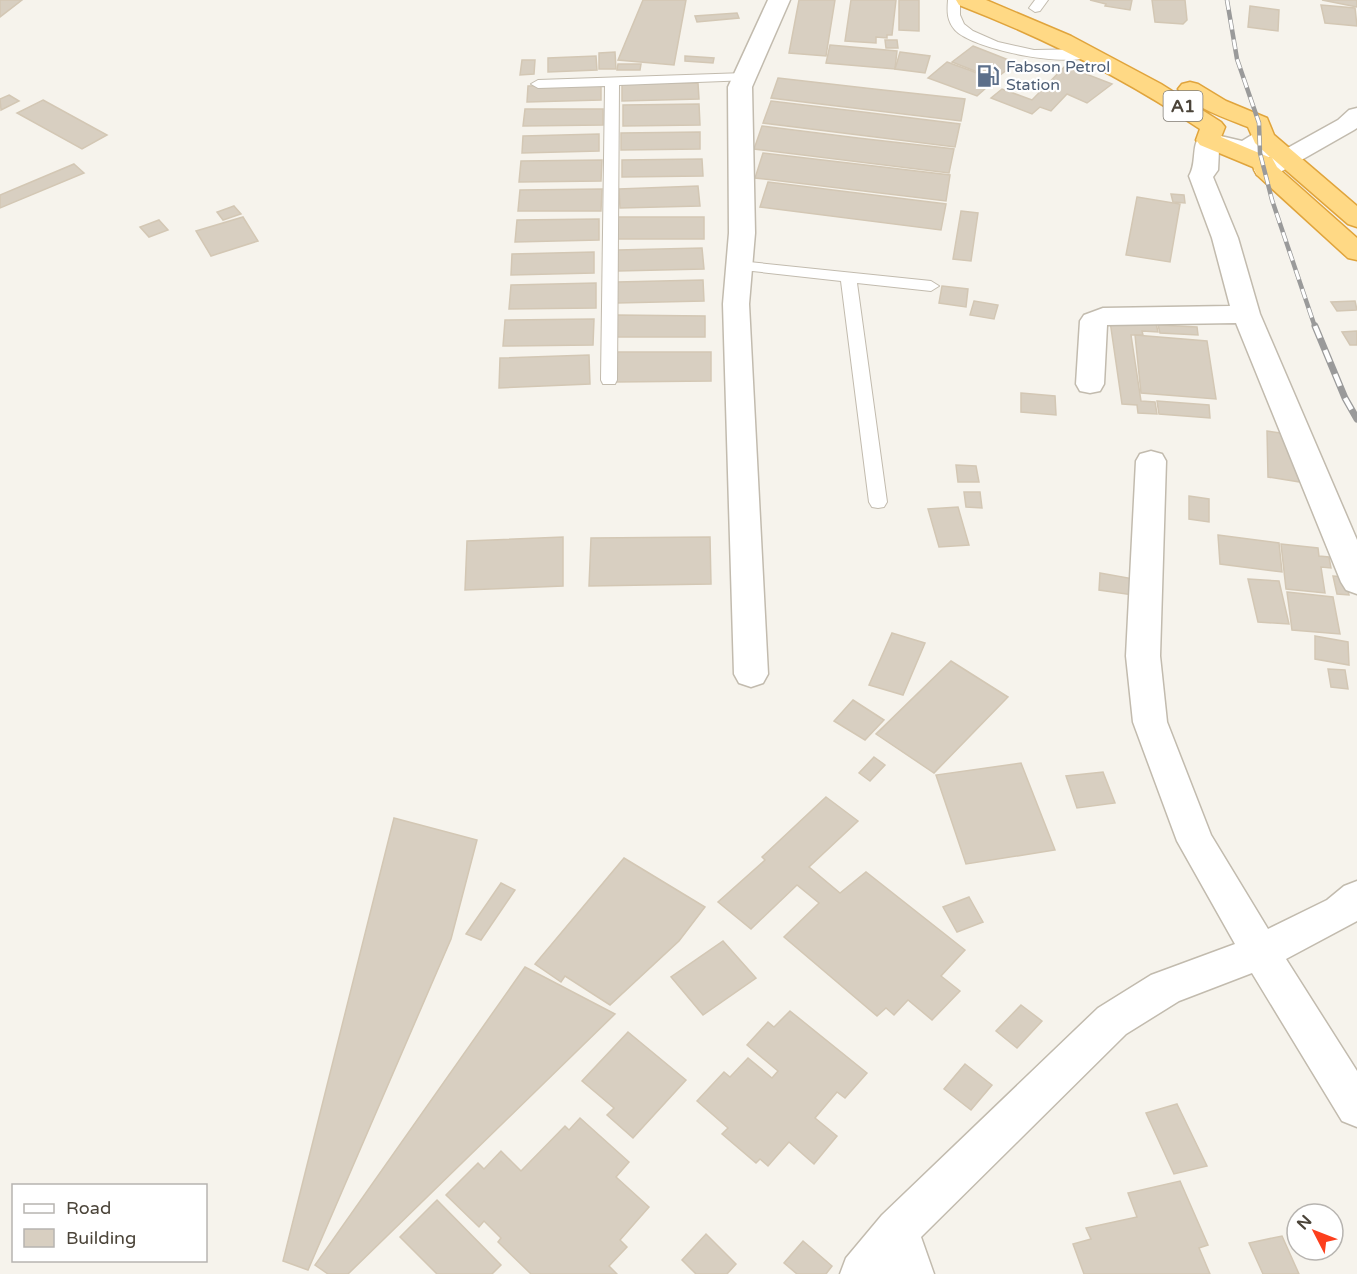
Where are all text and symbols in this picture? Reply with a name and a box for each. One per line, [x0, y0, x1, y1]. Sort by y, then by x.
place label: Fabson Petrol Station [1006, 57, 1110, 95]
fuel station icon: Fabson Petrol Station [975, 63, 1001, 89]
road number: A1 [1164, 91, 1202, 121]
legend [12, 1184, 207, 1262]
text: Road [66, 1197, 111, 1219]
north arrow [1285, 1202, 1345, 1262]
text: N [1293, 1211, 1316, 1234]
text: Building [66, 1227, 136, 1249]

